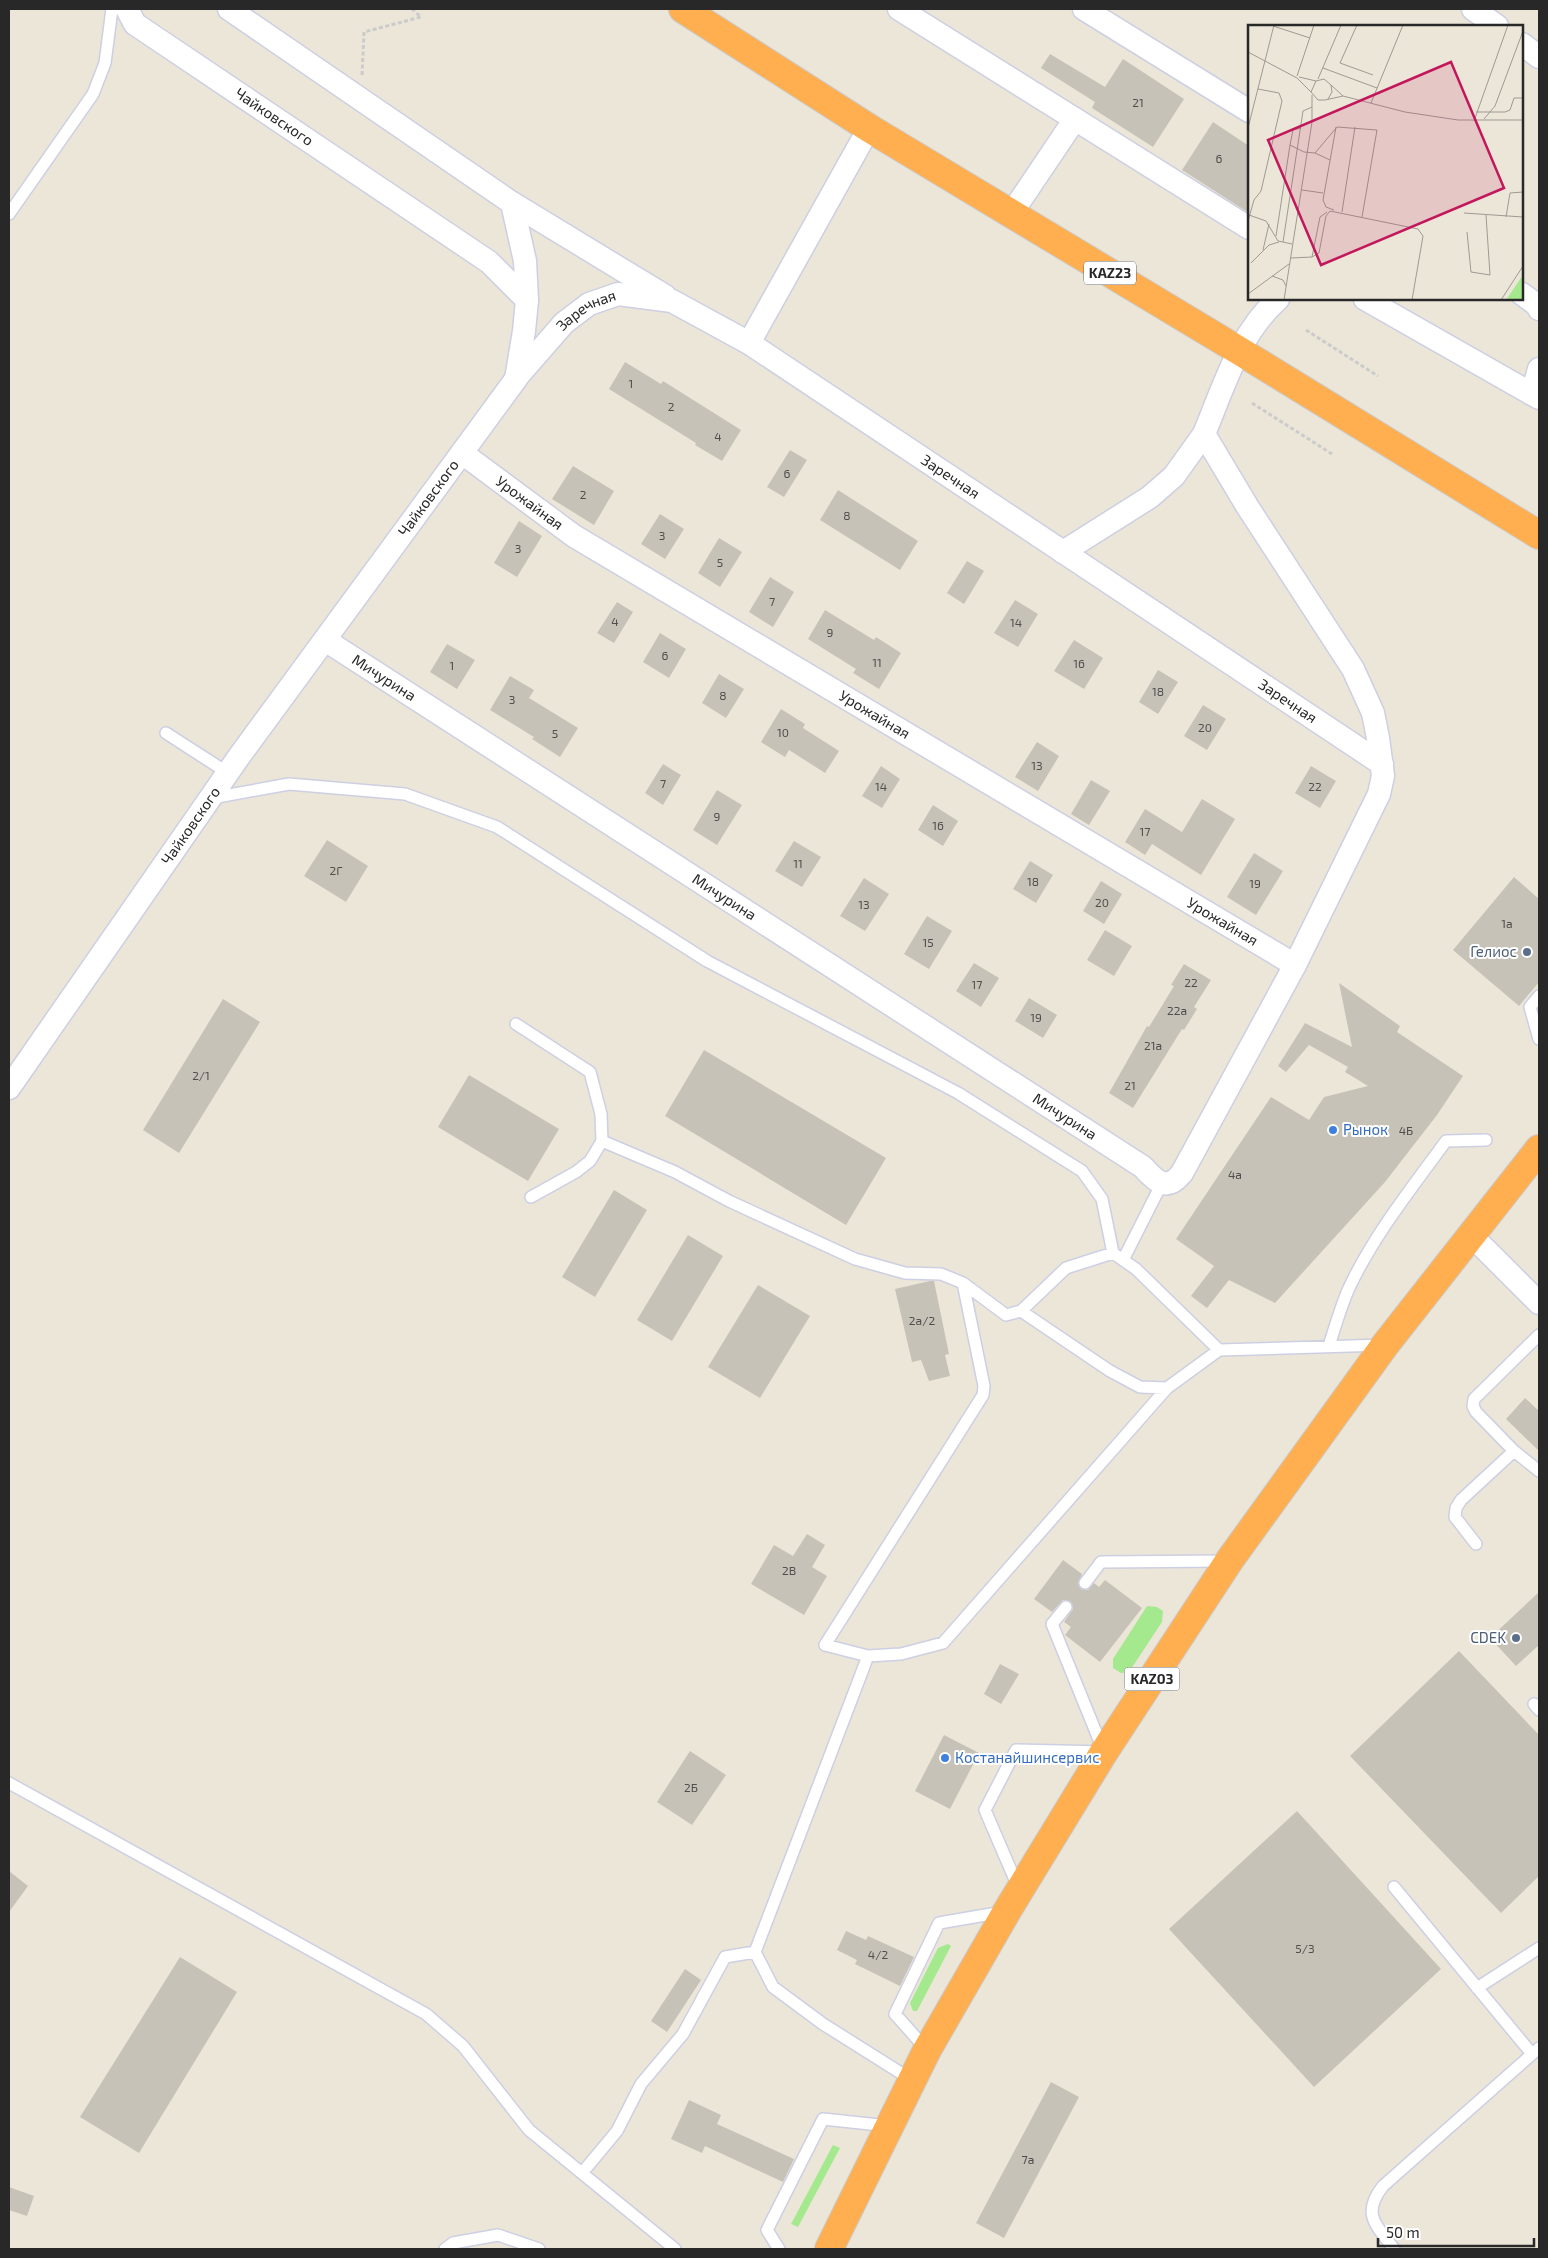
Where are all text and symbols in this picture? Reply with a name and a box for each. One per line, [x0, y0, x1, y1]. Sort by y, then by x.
inset map [1248, 25, 1523, 300]
street label: Чайковского [232, 83, 317, 149]
house number: 21 [1132, 95, 1144, 109]
house number: 6 [1216, 151, 1223, 165]
road number: KAZ23 [1084, 262, 1136, 284]
street label: Заречная [552, 285, 618, 334]
house number: 1 [629, 376, 633, 390]
house number: 2 [668, 399, 675, 413]
house number: 4 [714, 429, 722, 443]
street label: Заречная [918, 450, 984, 502]
street label: Чайковского [394, 456, 462, 539]
house number: 6 [784, 466, 791, 480]
street label: Урожайная [493, 471, 567, 533]
house number: 2 [580, 487, 587, 501]
house number: 8 [843, 508, 851, 522]
house number: 3 [659, 528, 665, 542]
house number: 3 [515, 541, 521, 555]
house number: 5 [717, 555, 723, 569]
house number: 7 [769, 594, 775, 608]
house number: 4 [611, 614, 619, 628]
house number: 14 [1010, 615, 1022, 629]
house number: 9 [827, 625, 834, 639]
house number: 6 [662, 648, 669, 662]
street label: Мичурина [349, 650, 420, 704]
house number: 11 [872, 655, 882, 669]
house number: 16 [1073, 656, 1085, 670]
house number: 1 [450, 658, 454, 672]
street label: Заречная [1255, 674, 1321, 726]
house number: 18 [1152, 684, 1164, 698]
street label: Урожайная [836, 686, 914, 742]
house number: 8 [719, 688, 727, 702]
house number: 3 [509, 692, 515, 706]
house number: 20 [1198, 720, 1212, 734]
house number: 10 [777, 725, 789, 739]
house number: 5 [552, 726, 558, 740]
house number: 13 [1031, 758, 1043, 772]
house number: 7 [660, 776, 666, 790]
house number: 14 [875, 779, 887, 793]
house number: 22 [1308, 779, 1322, 793]
street label: Чайковского [157, 783, 223, 868]
house number: 9 [714, 809, 721, 823]
house number: 16 [932, 818, 944, 832]
house number: 17 [1140, 824, 1150, 838]
house number: 11 [793, 856, 803, 870]
house number: 2Г [330, 863, 342, 877]
street label: Мичурина [689, 869, 760, 924]
house number: 18 [1027, 874, 1039, 888]
house number: 19 [1249, 876, 1261, 890]
street label: Урожайная [1184, 893, 1262, 949]
house number: 20 [1095, 895, 1109, 909]
house number: 13 [858, 897, 870, 911]
house number: 1а [1501, 916, 1513, 930]
house number: 15 [922, 935, 934, 949]
place label: Гелиос [1470, 942, 1517, 960]
marker: Гелиос [1521, 946, 1533, 958]
house number: 22 [1184, 975, 1198, 989]
house number: 17 [972, 977, 982, 991]
house number: 22а [1167, 1003, 1187, 1017]
house number: 19 [1030, 1010, 1042, 1024]
house number: 21а [1144, 1038, 1162, 1052]
house number: 2/1 [192, 1068, 210, 1082]
house number: 21 [1124, 1078, 1136, 1092]
street label: Мичурина [1030, 1089, 1101, 1143]
place label: Рынок [1343, 1120, 1388, 1138]
house number: 4Б [1399, 1123, 1413, 1137]
marker: Рынок [1327, 1124, 1339, 1136]
house number: 4а [1228, 1167, 1242, 1181]
house number: 2а/2 [909, 1313, 935, 1327]
house number: 2В [782, 1563, 796, 1577]
place label: CDEK [1470, 1628, 1506, 1646]
marker: CDEK [1510, 1632, 1522, 1644]
road number: KАZ03 [1124, 1668, 1180, 1690]
place label: Костанайшинсервис [955, 1748, 1100, 1766]
marker: Костанайшинсервис [939, 1752, 951, 1764]
house number: 2Б [684, 1780, 698, 1794]
house number: 5/3 [1295, 1941, 1315, 1955]
house number: 4/2 [868, 1947, 888, 1961]
house number: 7а [1022, 2152, 1034, 2166]
scale bar [1378, 2216, 1534, 2248]
text: 50 m [1386, 2223, 1420, 2241]

